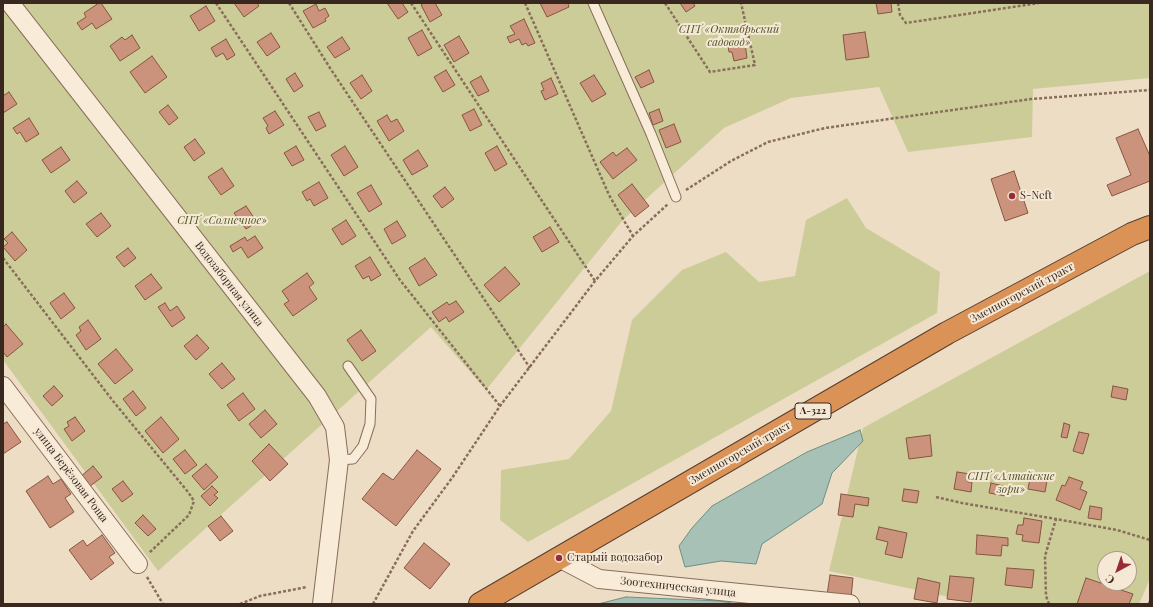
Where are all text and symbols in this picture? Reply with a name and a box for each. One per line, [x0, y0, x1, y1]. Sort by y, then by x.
park label: СНТ «Октябрьский садовод» [679, 23, 779, 49]
place label: S-Neft [1020, 189, 1052, 203]
marker: S-Neft [1007, 191, 1017, 201]
park label: СНТ «Солнечное» [177, 214, 267, 228]
street label: Водозаборная улица [192, 239, 266, 329]
street label: Змеиногорский тракт [968, 260, 1076, 326]
road number: А-322 [795, 403, 831, 419]
street label: Змеиногорский тракт [687, 419, 793, 487]
street label: улица Берёзовая Роща [31, 425, 111, 525]
park label: СНТ «Алтайские зори» [968, 470, 1054, 496]
place label: Старый водозабор [567, 551, 663, 565]
north arrow [1097, 551, 1137, 591]
marker: Старый водозабор [554, 553, 564, 563]
text: С [1102, 572, 1117, 588]
street label: Зоотехническая улица [620, 574, 736, 600]

